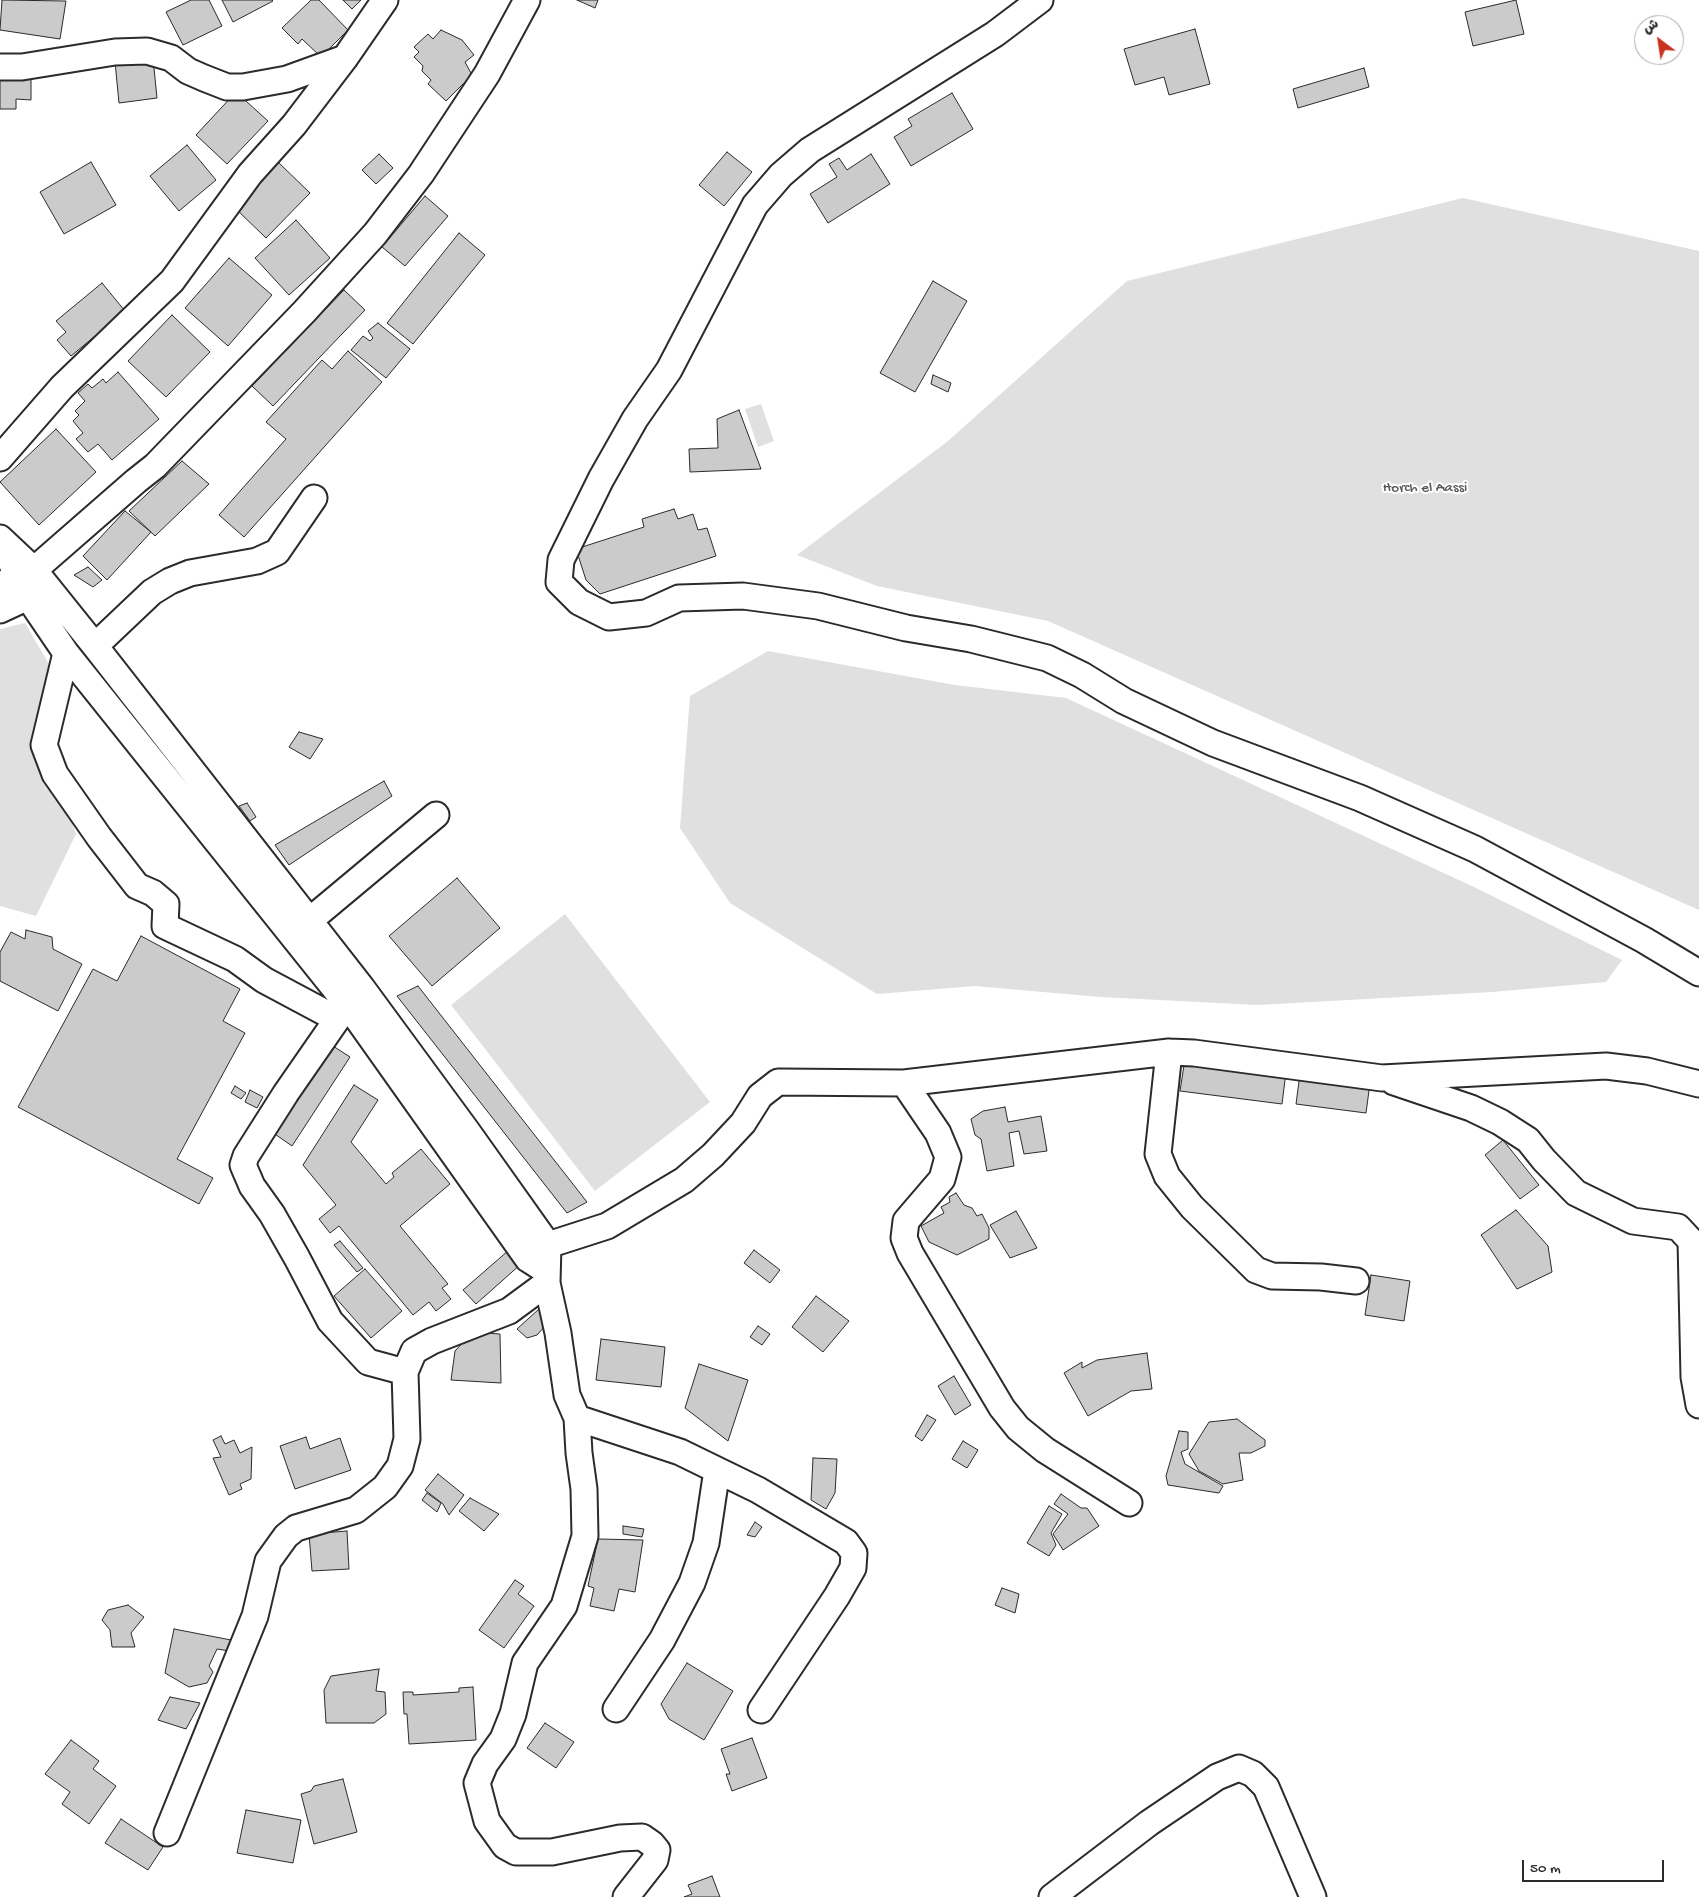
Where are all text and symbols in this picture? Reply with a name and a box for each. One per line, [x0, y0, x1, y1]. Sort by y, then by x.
north arrow [1634, 15, 1684, 65]
text: ش [1641, 16, 1663, 39]
park label: Horch el Aassi [1383, 480, 1467, 498]
scale bar [1524, 1850, 1666, 1882]
text: 50 m [1530, 1860, 1561, 1878]

